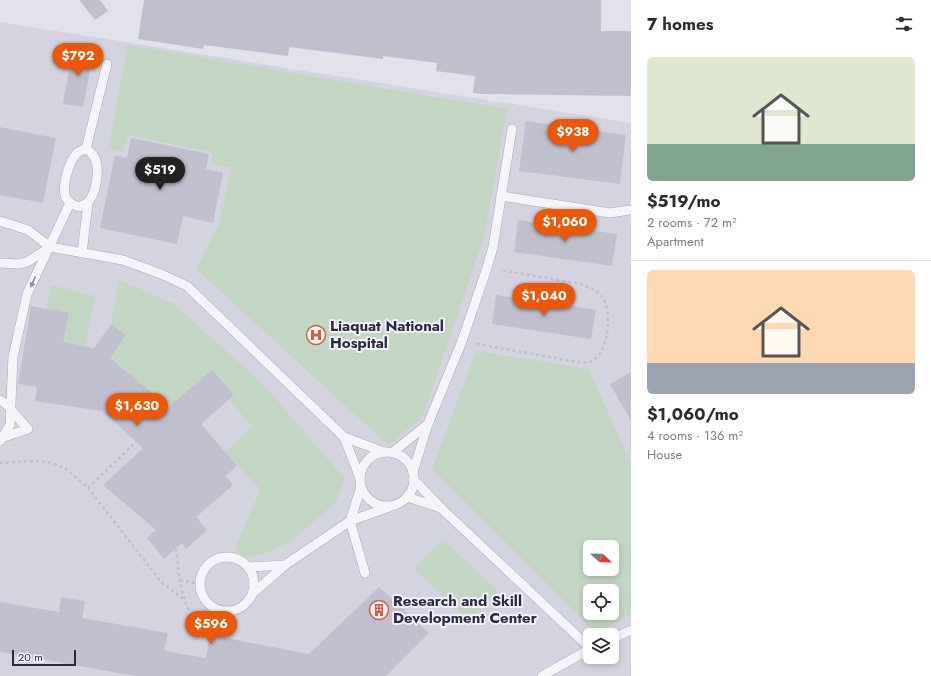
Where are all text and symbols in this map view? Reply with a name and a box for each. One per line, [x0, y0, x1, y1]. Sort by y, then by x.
text: 7 homes [647, 12, 714, 36]
icon: filters [893, 13, 915, 35]
pin: $792 [54, 43, 102, 77]
text: $792 [61, 46, 95, 65]
icon: home [745, 83, 817, 155]
pin: $938 [549, 119, 597, 153]
text: $938 [556, 122, 590, 141]
pin: $519 [136, 157, 184, 191]
text: $519 [144, 160, 176, 179]
text: $519/mo [647, 189, 721, 213]
pin: $1,060 [532, 209, 598, 243]
text: $1,060 [543, 212, 587, 231]
text: 2 rooms · 72 m² [647, 213, 737, 232]
text: Apartment [647, 232, 704, 251]
one-way arrow [29, 277, 35, 289]
pin: $1,040 [511, 283, 577, 317]
text: $1,040 [521, 286, 567, 305]
icon: home [745, 296, 817, 368]
place label: Liaquat National Hospital [330, 315, 444, 354]
hospital icon: Liaquat National Hospital [305, 324, 327, 346]
pin: $1,630 [104, 393, 170, 427]
text: $1,630 [115, 396, 159, 415]
text: $1,060/mo [647, 402, 739, 426]
text: 4 rooms · 136 m² [647, 426, 743, 445]
text: House [647, 445, 682, 464]
north arrow [583, 540, 619, 576]
map controls [583, 540, 619, 664]
button: locate [583, 584, 619, 620]
place label: Research and Skill Development Center [393, 590, 538, 629]
building icon: Research and Skill Development Center [368, 599, 390, 621]
pin: $596 [187, 611, 235, 645]
text: $596 [194, 614, 228, 633]
button: layers [583, 628, 619, 664]
scale bar [12, 648, 76, 667]
text: 20 m [18, 649, 43, 665]

